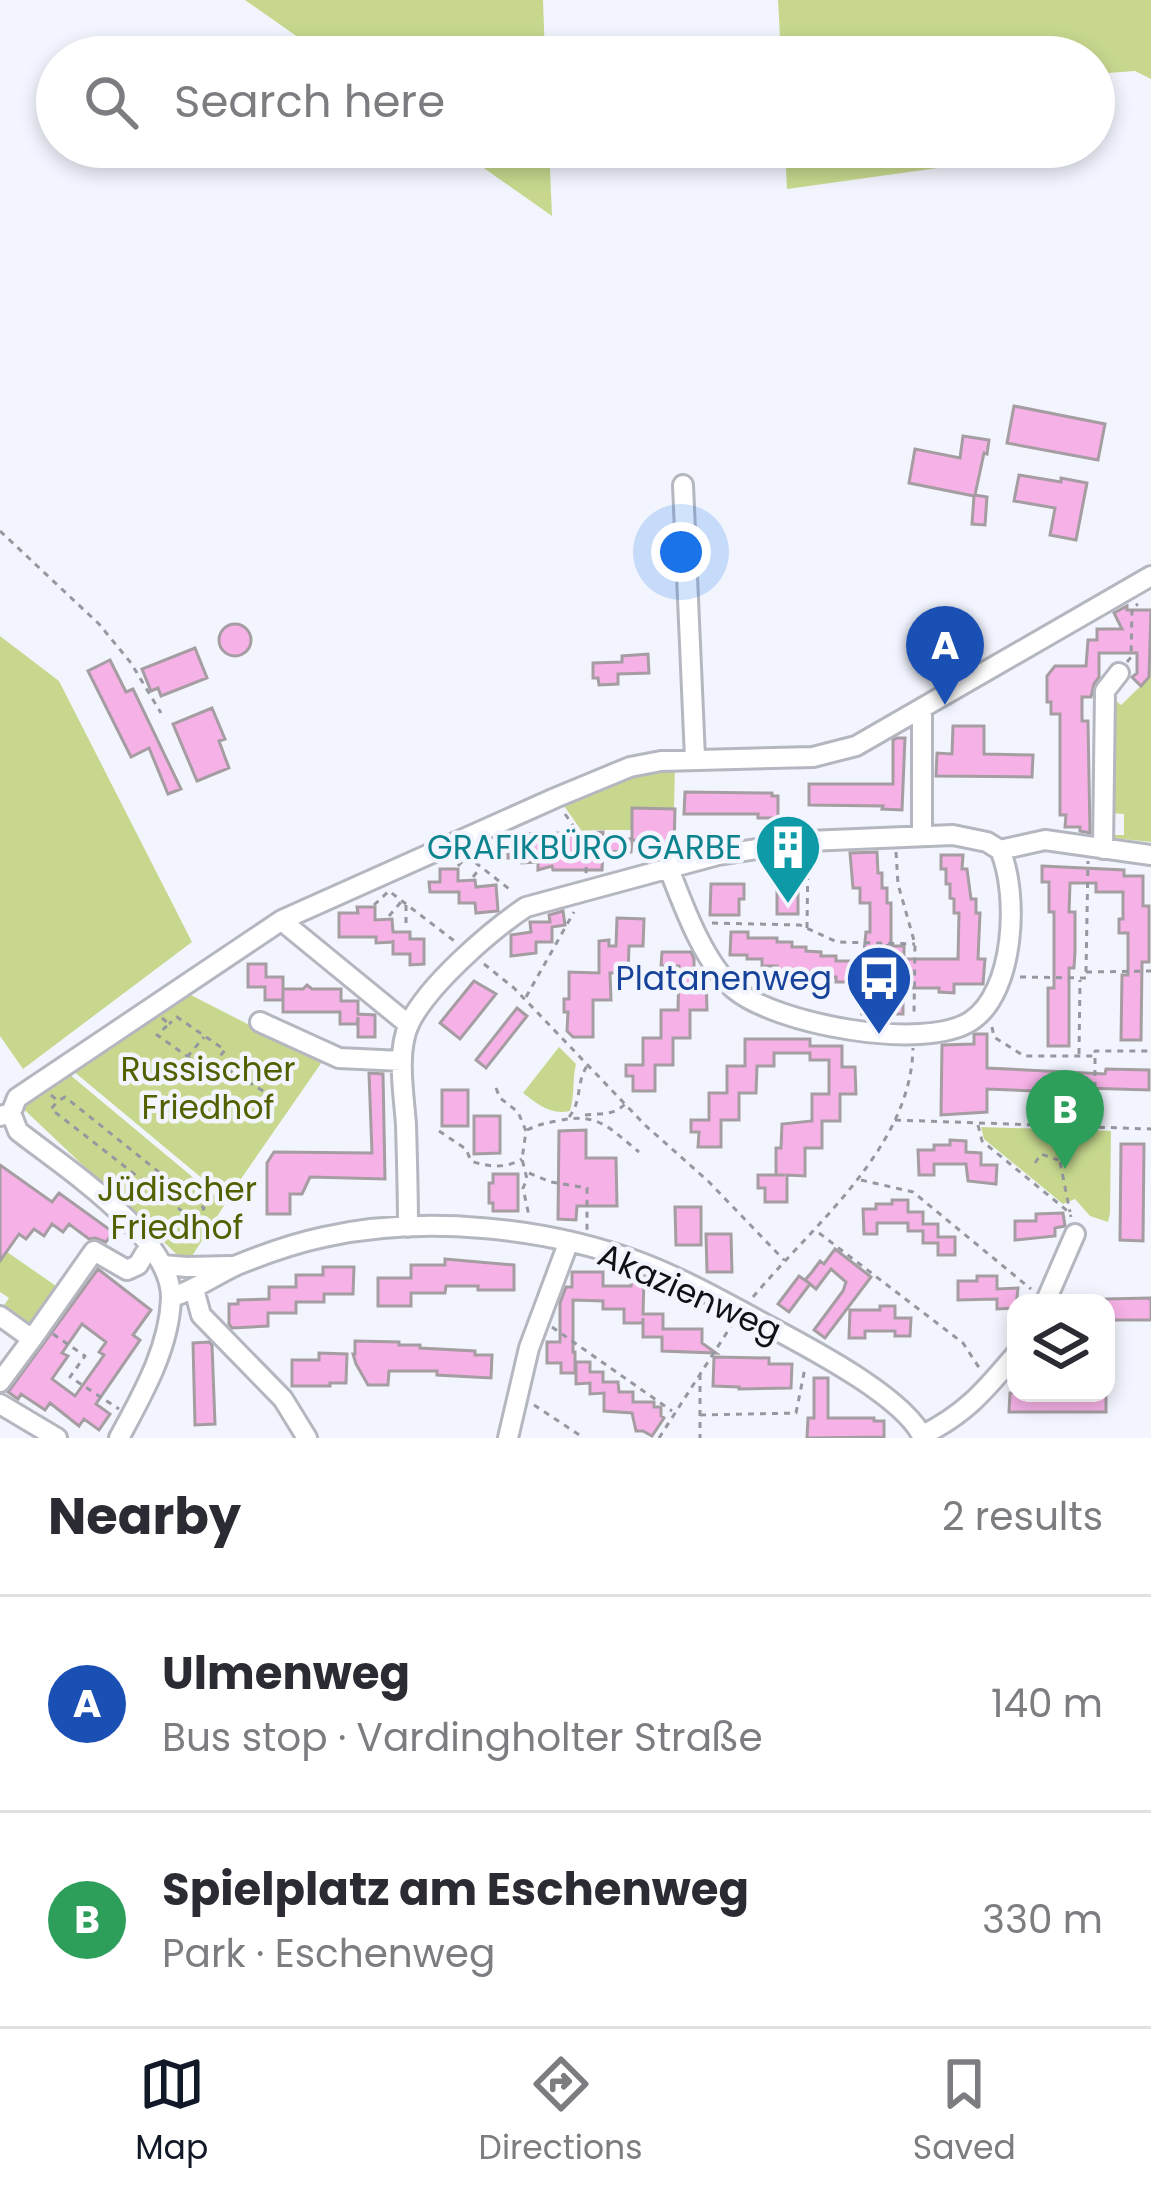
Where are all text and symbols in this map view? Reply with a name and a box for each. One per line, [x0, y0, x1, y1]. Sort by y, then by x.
search box [36, 36, 1115, 168]
icon: search [78, 69, 144, 135]
text: Search here [174, 70, 445, 133]
your location [651, 522, 711, 582]
pin: A [906, 606, 984, 705]
building icon: GRAFIKBÜRO GARBE [753, 812, 823, 906]
place label: GRAFIKBÜRO GARBE [427, 824, 742, 871]
bus stop icon: Platanenweg [844, 943, 914, 1037]
place label: Platanenweg [616, 955, 832, 1002]
park label: Russischer Friedhof [121, 1046, 295, 1131]
pin: B [1026, 1070, 1104, 1169]
park label: Jüdischer Friedhof [97, 1166, 257, 1251]
street label: Akazienweg [591, 1231, 789, 1354]
map controls [1007, 1294, 1115, 1402]
button: layers [1007, 1294, 1115, 1402]
text: Nearby [48, 1480, 241, 1552]
text: 2 results [942, 1489, 1103, 1544]
text: Ulmenweg [162, 1642, 410, 1705]
text: A [73, 1676, 101, 1731]
text: 140 m [991, 1676, 1103, 1731]
text: Bus stop · Vardingholter Straße [162, 1710, 763, 1765]
text: Spielplatz am Eschenweg [162, 1858, 749, 1921]
text: B [74, 1892, 100, 1947]
text: 330 m [982, 1892, 1103, 1947]
text: Park · Eschenweg [162, 1926, 495, 1981]
tab: Map [135, 2051, 208, 2173]
tab: Directions [479, 2051, 642, 2173]
tab: Saved [913, 2051, 1016, 2173]

